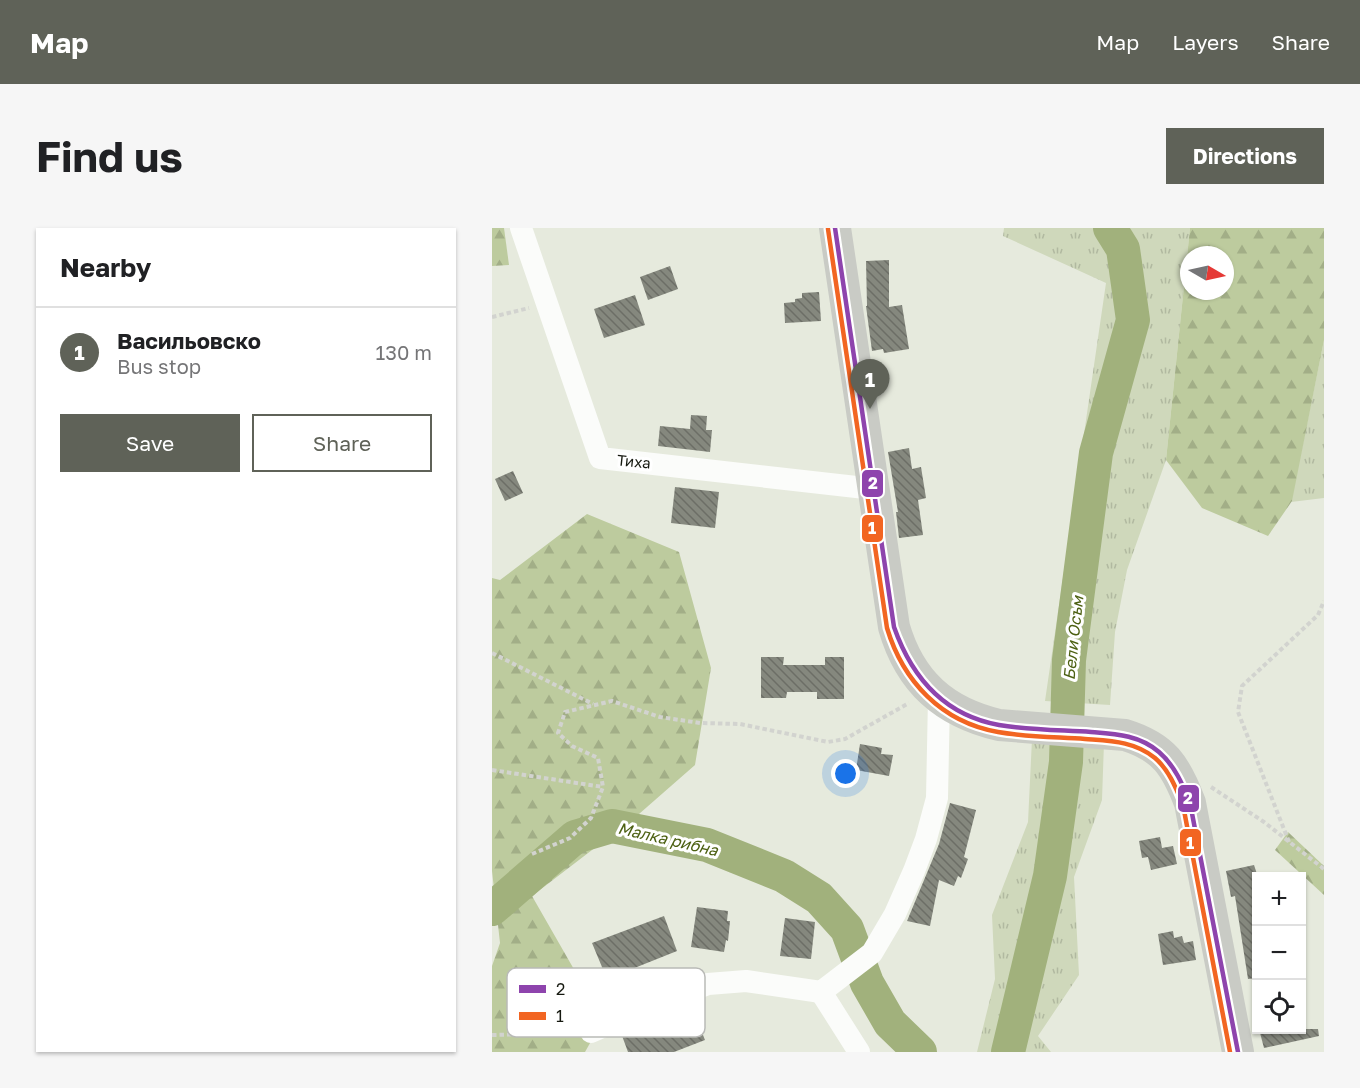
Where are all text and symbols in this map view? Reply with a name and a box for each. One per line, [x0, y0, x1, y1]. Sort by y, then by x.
text: Map [30, 26, 88, 59]
text: Map [1096, 29, 1139, 55]
text: Layers [1172, 29, 1239, 55]
text: Share [1272, 29, 1330, 55]
button: Directions [1166, 128, 1324, 184]
text: Find us [36, 131, 183, 181]
north arrow [1180, 246, 1234, 300]
text: Nearby [60, 252, 151, 283]
text: Васильовско [117, 327, 261, 354]
text: 1 [74, 340, 85, 364]
text: 130 m [376, 340, 432, 364]
text: Bus stop [117, 354, 201, 378]
pin: 1 [850, 360, 890, 409]
button: Save [60, 414, 240, 472]
button: Share [252, 414, 432, 472]
street label: Тиха [616, 450, 652, 472]
line badge: 2 [861, 469, 884, 498]
text: 2 [868, 473, 878, 493]
line badge: 1 [861, 514, 884, 543]
text: 1 [868, 518, 876, 538]
water label: Бели Осъм [1059, 594, 1088, 681]
your location [831, 759, 860, 788]
line badge: 2 [1177, 784, 1200, 813]
text: 2 [1183, 788, 1193, 808]
water label: Малка рибна [616, 818, 721, 860]
line badge: 1 [1179, 828, 1202, 857]
text: 1 [1186, 833, 1194, 853]
map controls [1252, 872, 1306, 1034]
button: + [1252, 872, 1306, 926]
button: − [1252, 926, 1306, 980]
legend [507, 968, 705, 1037]
text: 2 [556, 979, 565, 999]
button: locate [1252, 980, 1306, 1034]
text: 1 [556, 1006, 564, 1026]

